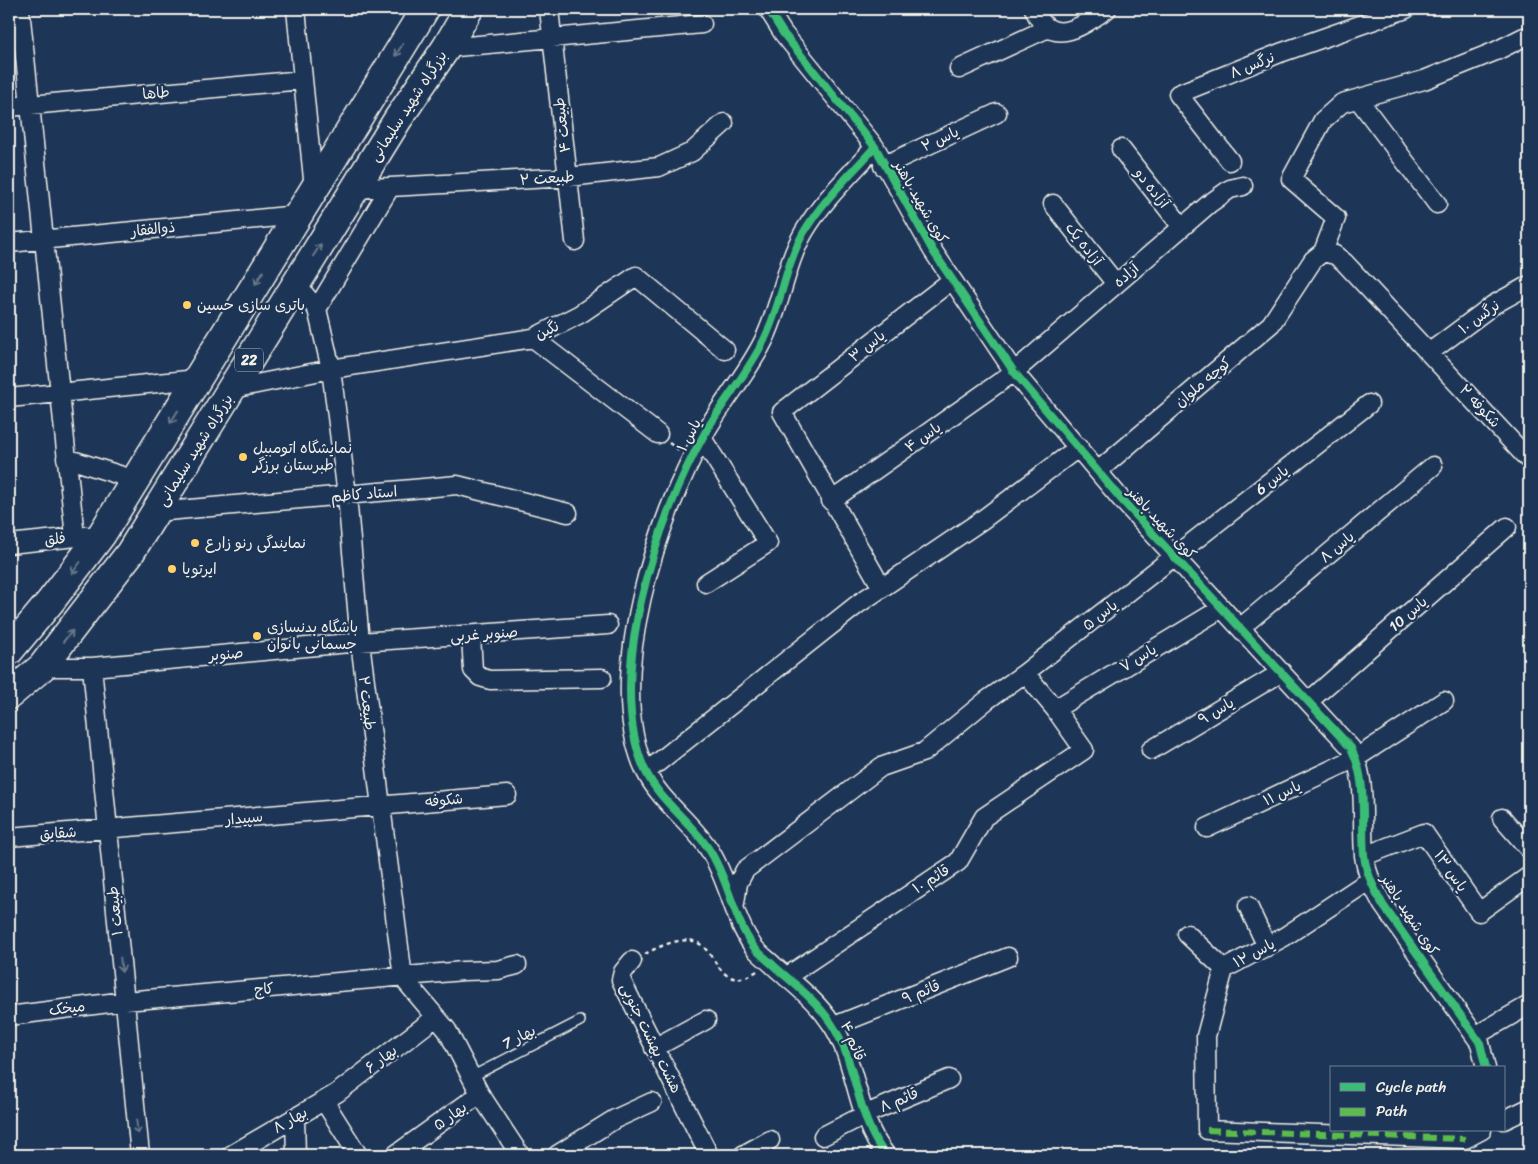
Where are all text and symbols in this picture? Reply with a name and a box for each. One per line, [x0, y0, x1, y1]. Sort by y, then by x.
one-way arrow [394, 43, 404, 57]
street label: نرگس ۸ [1225, 44, 1279, 86]
street label: بزرگراه شهید سلیمانی [362, 45, 454, 167]
street label: طاها [141, 79, 171, 107]
street label: طبیعت ۴ [546, 96, 578, 154]
street label: یاس ۲ [917, 119, 963, 159]
street label: کوی شهید باهنر [885, 154, 956, 249]
street label: آزاده دو [1127, 161, 1177, 215]
street label: طبیعت ٣ [519, 163, 575, 193]
street label: ذوالفقار [128, 214, 177, 244]
street label: آزاده یک [1059, 217, 1110, 273]
one-way arrow [313, 243, 323, 257]
street label: آزاده [1107, 255, 1146, 294]
one-way arrow [253, 271, 263, 285]
place label: باتری سازی حسین [197, 292, 305, 318]
street label: نرگس ۱۰ [1453, 293, 1505, 341]
marker: باتری سازی حسین [181, 299, 193, 311]
street label: نگین [531, 313, 563, 347]
street label: یاس ۳ [843, 323, 891, 369]
road number: 22 [235, 348, 263, 372]
street label: کوچه ملوان [1169, 350, 1237, 414]
street label: شکوفه ۲ [1453, 378, 1507, 434]
street label: بزرگراه شهید سلیمانی [150, 388, 240, 512]
one-way arrow [168, 409, 178, 423]
street label: یاس ۱ [669, 414, 709, 456]
street label: یاس ۴ [899, 415, 947, 459]
place label: نمایشگاه اتومبیل طبرستان برزگر [252, 435, 352, 478]
marker: نمایشگاه اتومبیل طبرستان برزگر [237, 451, 249, 463]
street label: یاس 6 [1249, 458, 1295, 502]
street label: استاد کاظم [330, 478, 398, 510]
street label: کوی شهید باهنر [1119, 479, 1203, 566]
street label: یاس ۸ [1313, 524, 1361, 570]
street label: فلق [43, 525, 67, 553]
place label: نمایندگی رنو زارع [205, 530, 306, 556]
marker: نمایندگی رنو زارع [189, 537, 201, 549]
place label: ایرتویا [182, 556, 217, 582]
one-way arrow [71, 561, 82, 574]
marker: ایرتویا [166, 563, 178, 575]
street label: یاس 10 [1382, 589, 1434, 639]
street label: یاس ۵ [1076, 593, 1124, 637]
place label: باشگاه بدنسازی جسمانی بانوان [267, 614, 358, 657]
street label: صنوبر غربی [449, 619, 519, 649]
one-way arrow [62, 629, 73, 642]
marker: باشگاه بدنسازی جسمانی بانوان [251, 630, 263, 642]
street label: یاس ۷ [1114, 637, 1162, 679]
street label: صنوبر [207, 640, 244, 669]
street label: طبیعت ۲ [351, 674, 383, 732]
street label: یاس ۹ [1193, 690, 1239, 732]
street label: یاس ۱۱ [1258, 773, 1306, 813]
street label: شکوفه [424, 785, 464, 815]
street label: سپیدار [223, 803, 264, 833]
street label: شقایق [39, 819, 77, 847]
street label: یاس ۱۳ [1427, 844, 1475, 898]
street label: قائم ۱۰ [907, 857, 955, 901]
street label: کوی شهید باهنر [1373, 867, 1446, 961]
street label: طبیعت ۱ [99, 885, 131, 937]
street label: یاس ۱۲ [1228, 931, 1280, 975]
one-way arrow [116, 957, 126, 973]
street label: قائم ۹ [898, 973, 944, 1011]
street label: کاج [253, 975, 275, 1003]
street label: هشت بهشت جنوبی [613, 978, 689, 1098]
street label: میخک [47, 993, 87, 1023]
street label: بهار 7 [497, 1017, 541, 1057]
street label: قائم ۴ [833, 1017, 873, 1065]
street label: بهار ۶ [359, 1038, 403, 1080]
legend [1330, 1066, 1506, 1132]
text: Cycle path [1376, 1074, 1447, 1100]
street label: قائم ۸ [875, 1080, 923, 1120]
street label: بهار ۵ [427, 1095, 473, 1137]
text: Path [1376, 1098, 1407, 1124]
street label: بهار ۸ [267, 1099, 313, 1141]
one-way arrow [132, 1118, 142, 1134]

